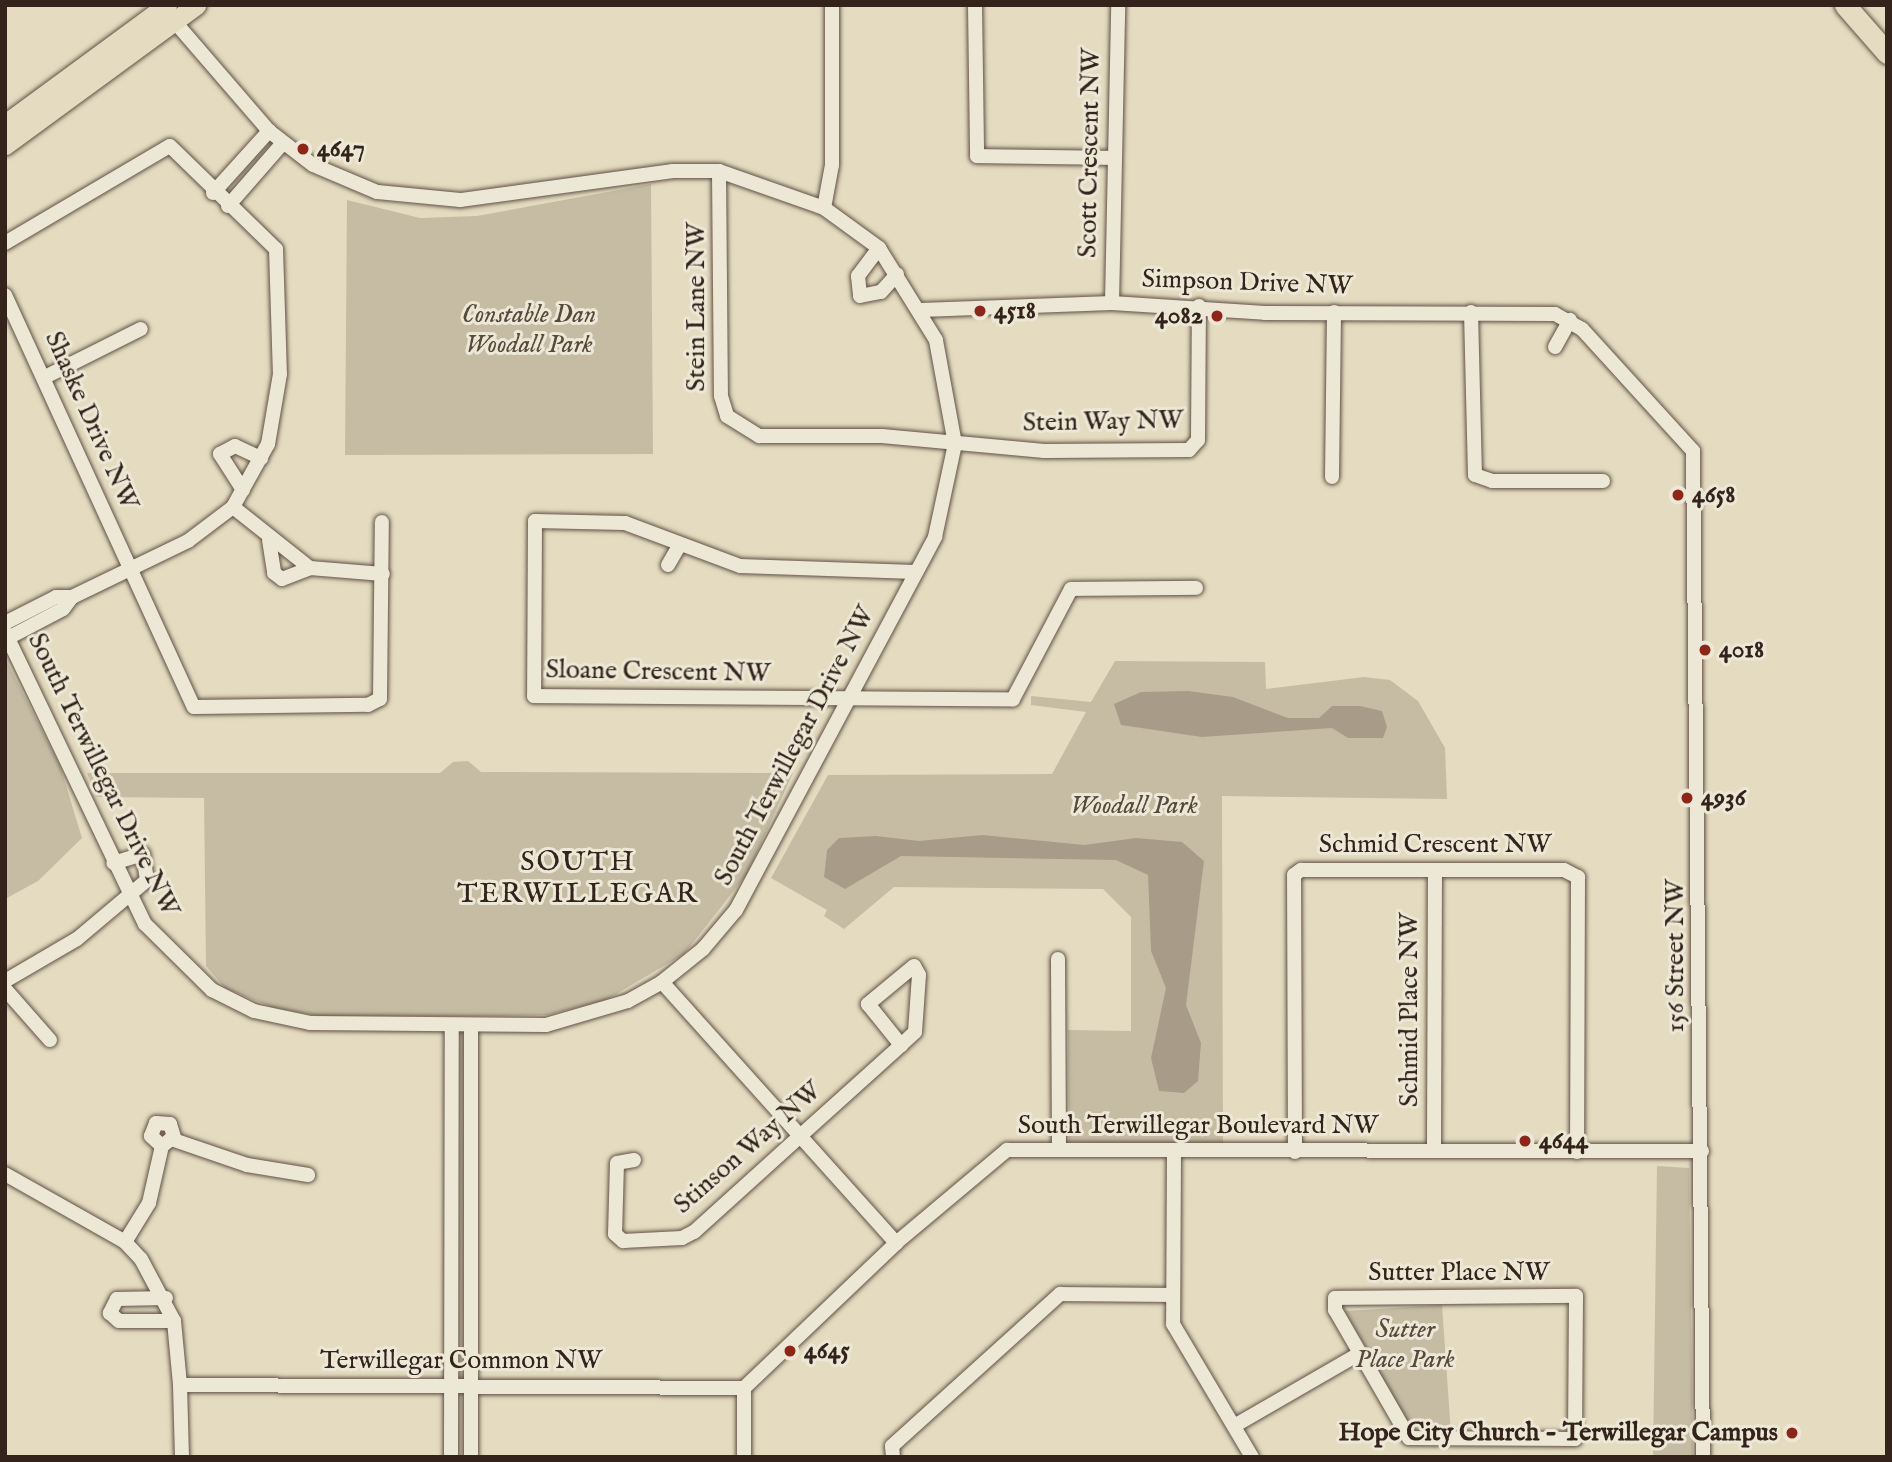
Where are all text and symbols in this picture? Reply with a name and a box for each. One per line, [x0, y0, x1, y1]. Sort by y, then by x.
street label: Scott Crescent NW [1073, 48, 1107, 258]
place label: 4647 [317, 133, 365, 165]
marker: 4647 [295, 141, 311, 157]
street label: Stein Lane NW [681, 222, 713, 392]
street label: Simpson Drive NW [1141, 264, 1353, 302]
place label: 4518 [994, 295, 1036, 327]
park label: Constable Dan Woodall Park [462, 299, 596, 360]
place label: 4082 [1155, 300, 1203, 332]
marker: 4518 [972, 303, 988, 319]
marker: 4082 [1209, 308, 1225, 324]
street label: Shaske Drive NW [38, 327, 144, 515]
street label: Stein Way NW [1022, 405, 1184, 439]
place label: 4658 [1692, 479, 1735, 511]
marker: 4658 [1670, 487, 1686, 503]
street label: South Terwillegar Drive NW [708, 601, 882, 891]
street label: South Terwillegar Drive NW [21, 628, 185, 922]
place label: 4018 [1719, 634, 1764, 666]
marker: 4018 [1697, 642, 1713, 658]
street label: Sloane Crescent NW [545, 654, 771, 690]
place label: 4936 [1701, 782, 1746, 814]
park label: Woodall Park [1070, 790, 1198, 822]
marker: 4936 [1679, 790, 1695, 806]
street label: Schmid Crescent NW [1319, 829, 1551, 861]
district label: SOUTH TERWILLEGAR [458, 846, 698, 912]
street label: 156 Street NW [1660, 879, 1692, 1033]
street label: Schmid Place NW [1394, 913, 1426, 1107]
street label: Stinson Way NW [668, 1075, 828, 1221]
street label: South Terwillegar Boulevard NW [1018, 1110, 1378, 1142]
place label: 4644 [1539, 1125, 1588, 1157]
marker: 4644 [1517, 1133, 1533, 1149]
street label: Sutter Place NW [1368, 1257, 1550, 1289]
park label: Sutter Place Park [1355, 1314, 1455, 1376]
place label: 4645 [804, 1335, 850, 1367]
marker: 4645 [782, 1343, 798, 1359]
street label: Terwillegar Common NW [320, 1345, 602, 1377]
place label: Hope City Church - Terwillegar Campus [1339, 1417, 1778, 1449]
marker: Hope City Church - Terwillegar Campus [1784, 1425, 1800, 1441]

